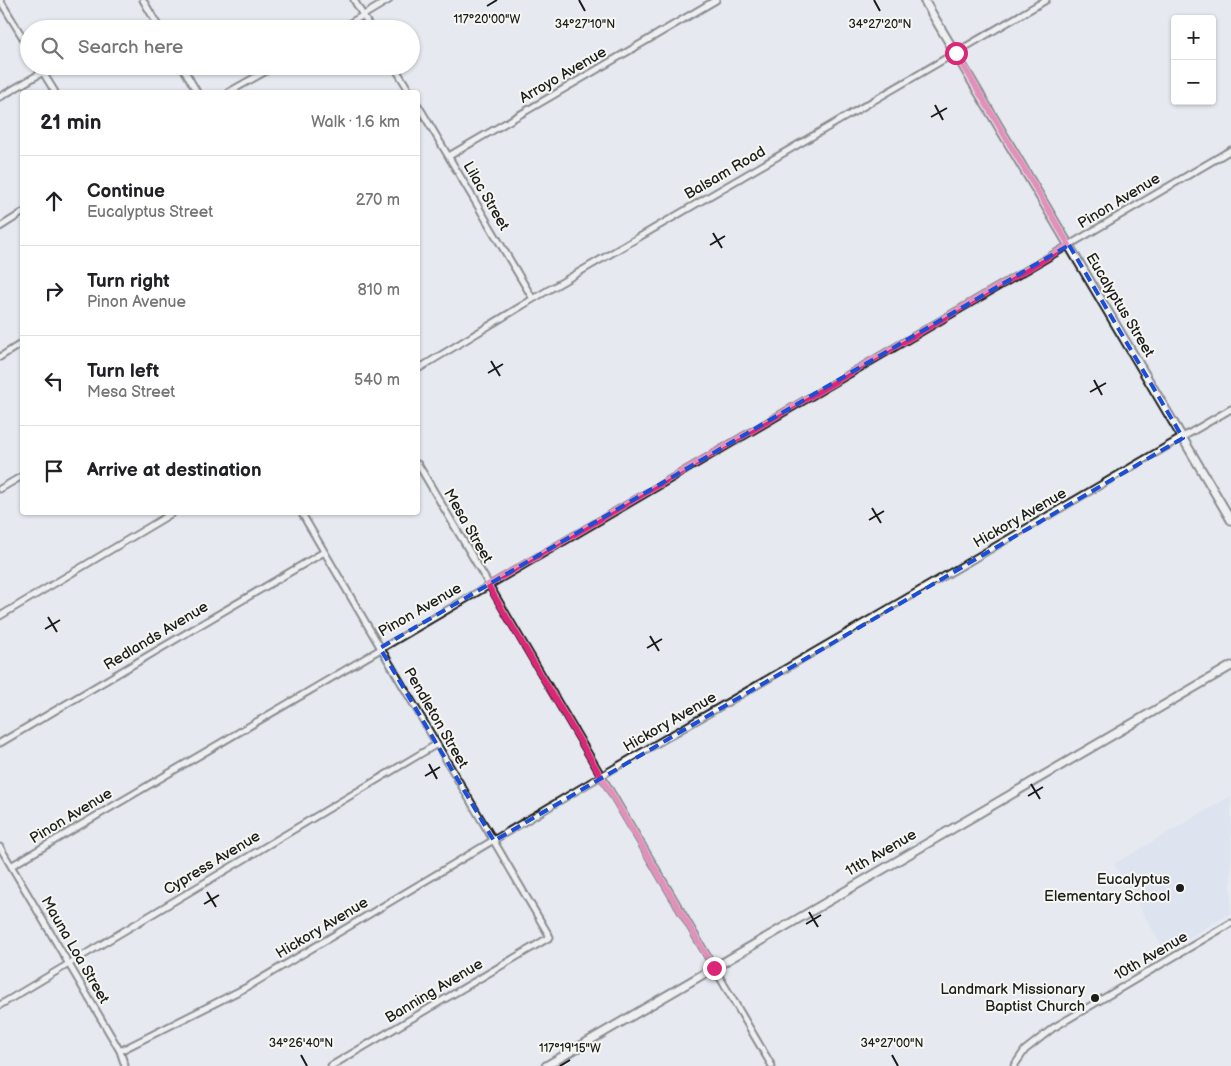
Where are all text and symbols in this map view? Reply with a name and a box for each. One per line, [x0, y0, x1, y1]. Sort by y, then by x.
text: 117°20'00"W [453, 12, 521, 27]
map controls [1171, 15, 1216, 105]
button: + [1171, 15, 1216, 60]
text: 34°27'10"N [555, 17, 615, 32]
text: 34°27'20"N [848, 17, 912, 32]
search box [20, 20, 420, 75]
icon: search [38, 34, 66, 62]
text: Search here [78, 36, 183, 59]
street label: Arroyo Avenue [516, 42, 610, 108]
route start [945, 42, 968, 65]
button: − [1171, 60, 1216, 105]
text: 21 min [40, 110, 101, 135]
text: Walk · 1.6 km [311, 113, 400, 132]
street label: Balsam Road [681, 142, 769, 204]
street label: Lilac Street [459, 158, 514, 234]
street label: Pinon Avenue [1074, 169, 1164, 233]
text: Continue [87, 180, 165, 203]
icon: ahead [40, 187, 68, 215]
text: 270 m [356, 191, 400, 210]
text: Eucalyptus Street [87, 203, 213, 222]
street label: Eucalyptus Street [1081, 249, 1159, 361]
text: Turn right [87, 270, 170, 293]
icon: right [40, 277, 68, 305]
text: 810 m [358, 281, 400, 300]
text: Pinon Avenue [87, 293, 186, 312]
text: Turn left [87, 360, 159, 383]
icon: left [40, 367, 68, 395]
text: 540 m [354, 371, 400, 390]
text: Mesa Street [87, 383, 175, 402]
icon: arrive [40, 457, 68, 485]
text: Arrive at destination [87, 459, 262, 482]
street label: Hickory Avenue [970, 484, 1070, 552]
street label: Mesa Street [439, 485, 497, 567]
street label: Pinon Avenue [375, 579, 465, 641]
street label: Redlands Avenue [100, 597, 212, 675]
street label: Pendleton Street [400, 664, 473, 772]
street label: Hickory Avenue [620, 688, 720, 756]
street label: Pinon Avenue [26, 784, 116, 848]
street label: 11th Avenue [842, 825, 920, 881]
street label: Cypress Avenue [160, 827, 264, 899]
place label: Eucalyptus Elementary School [1044, 870, 1171, 906]
marker: Eucalyptus Elementary School [1174, 882, 1186, 894]
street label: Mauna Loa Street [37, 893, 114, 1007]
street label: Hickory Avenue [272, 893, 372, 963]
street label: 10th Avenue [1111, 927, 1191, 985]
street label: Banning Avenue [382, 954, 486, 1028]
route end [703, 957, 726, 980]
place label: Landmark Missionary Baptist Church [940, 980, 1085, 1016]
marker: Landmark Missionary Baptist Church [1089, 992, 1101, 1004]
text: 34°26'40"N [269, 1036, 333, 1051]
text: 34°27'00"N [860, 1036, 924, 1051]
text: 117°19'15"W [539, 1041, 601, 1056]

